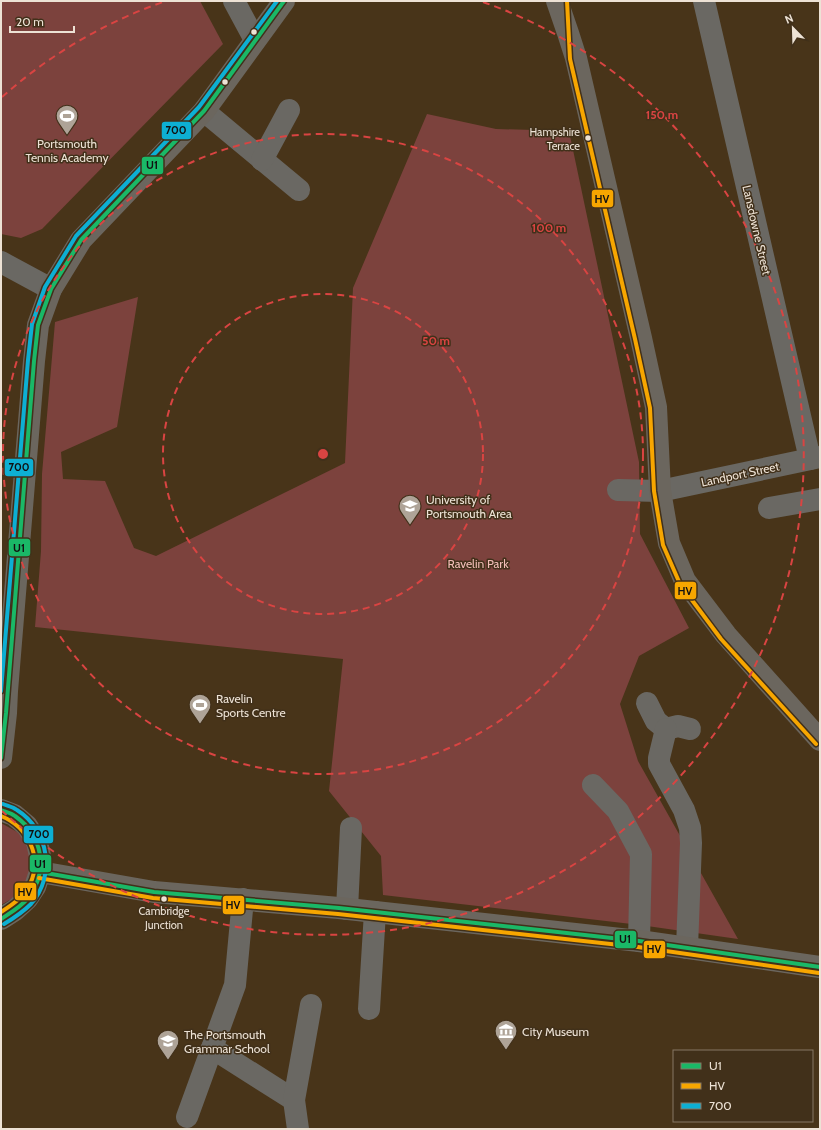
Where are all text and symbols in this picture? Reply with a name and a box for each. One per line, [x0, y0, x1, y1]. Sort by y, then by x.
scale bar [10, 8, 74, 34]
north arrow [773, 8, 813, 48]
text: N [783, 11, 795, 27]
text: 20 m [16, 14, 44, 29]
unlabelled marker [249, 27, 259, 37]
unlabelled marker [220, 77, 230, 87]
sports icon: Portsmouth Tennis Academy [54, 103, 80, 136]
text: 150 m [646, 107, 678, 122]
line badge: 700 [161, 121, 192, 140]
text: 700 [165, 123, 187, 137]
place label: Hampshire Terrace [529, 125, 580, 153]
marker: Hampshire Terrace [583, 133, 593, 143]
place label: Portsmouth Tennis Academy [26, 136, 108, 165]
line badge: U1 [141, 156, 164, 175]
text: U1 [146, 158, 158, 172]
street label: Lansdowne Street [739, 184, 775, 276]
line badge: HV [591, 189, 614, 208]
text: HV [595, 192, 610, 206]
text: 100 m [532, 220, 566, 235]
text: 50 m [422, 333, 450, 348]
centre of rings [316, 447, 330, 461]
line badge: 700 [4, 458, 34, 477]
street label: Landport Street [699, 458, 781, 490]
text: 700 [8, 460, 30, 474]
place label: University of Portsmouth Area [426, 492, 512, 521]
school or university icon: University of Portsmouth Area [397, 493, 423, 526]
line badge: U1 [8, 538, 31, 557]
text: U1 [13, 541, 25, 555]
park label: Ravelin Park [447, 556, 509, 571]
line badge: HV [674, 581, 697, 600]
text: HV [678, 584, 693, 598]
place label: Ravelin Sports Centre [216, 691, 286, 720]
sports icon: Ravelin Sports Centre [187, 692, 213, 725]
line badge: 700 [23, 825, 54, 844]
text: 700 [28, 827, 50, 841]
line badge: U1 [29, 854, 52, 873]
text: U1 [34, 857, 46, 871]
line badge: HV [14, 882, 37, 901]
text: HV [18, 885, 33, 899]
marker: Cambridge Junction [159, 894, 169, 904]
line badge: HV [222, 895, 245, 915]
text: HV [226, 898, 241, 912]
place label: Cambridge Junction [139, 904, 190, 932]
line badge: U1 [614, 930, 637, 949]
text: U1 [619, 932, 631, 946]
line badge: HV [643, 940, 666, 959]
text: HV [647, 942, 662, 956]
museum icon: City Museum [493, 1018, 519, 1051]
place label: City Museum [522, 1024, 589, 1039]
place label: The Portsmouth Grammar School [184, 1027, 270, 1056]
school or university icon: The Portsmouth Grammar School [155, 1028, 181, 1061]
legend [673, 1050, 813, 1122]
text: U1 [709, 1058, 722, 1073]
text: HV [709, 1078, 725, 1093]
text: 700 [709, 1098, 732, 1113]

